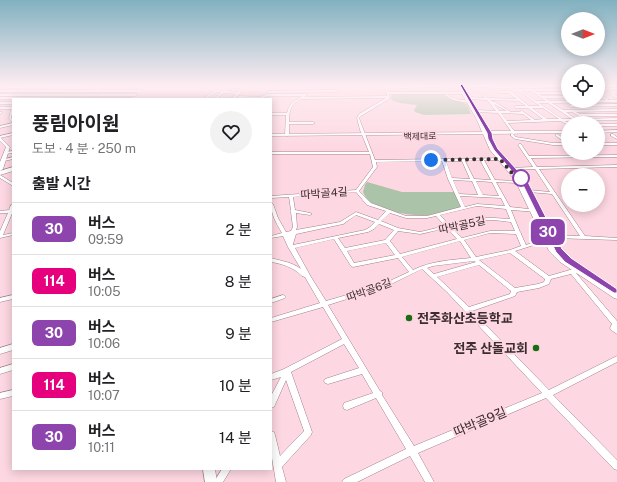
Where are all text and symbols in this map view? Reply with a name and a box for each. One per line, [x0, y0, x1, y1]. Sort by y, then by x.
north arrow [561, 12, 605, 56]
map controls [561, 12, 605, 212]
button: locate [561, 64, 605, 108]
button: heart [210, 111, 252, 153]
text: 풍림아이원 [32, 112, 119, 134]
button: + [561, 116, 605, 160]
street label: 백제대로 [403, 130, 437, 142]
text: 도보 · 4 분 · 250 m [32, 141, 136, 156]
your location [421, 150, 441, 170]
button: − [561, 168, 605, 212]
unlabelled marker [512, 169, 530, 187]
text: 출발 시간 [32, 175, 91, 192]
street label: 따박골4길 [300, 185, 348, 201]
text: 버스 [88, 214, 116, 231]
street label: 따박골5길 [438, 214, 486, 236]
line badge: 30 [530, 219, 566, 245]
text: 30 [45, 221, 63, 237]
text: 2 분 [226, 221, 252, 238]
text: 30 [539, 224, 557, 240]
text: 09:59 [88, 232, 123, 247]
text: 버스 [88, 266, 116, 283]
text: 114 [43, 273, 65, 289]
text: 8 분 [225, 273, 252, 290]
street label: 따박골6길 [345, 276, 393, 304]
text: 10:05 [88, 284, 120, 299]
place label: 전주화산초등학교 [417, 311, 513, 326]
marker: 전주화산초등학교 [404, 313, 414, 323]
text: 버스 [88, 318, 116, 335]
text: 30 [45, 325, 63, 341]
text: 9 분 [225, 325, 252, 342]
text: 10:06 [88, 336, 120, 351]
place label: 전주 산돌교회 [453, 341, 528, 356]
marker: 전주 산돌교회 [531, 343, 541, 353]
text: 버스 [88, 370, 116, 387]
text: 114 [43, 377, 65, 393]
text: 10 분 [219, 377, 252, 394]
text: 10:07 [88, 388, 120, 403]
street label: 따박골9길 [451, 404, 509, 440]
text: 버스 [88, 422, 116, 439]
text: 30 [45, 429, 63, 445]
text: 14 분 [219, 429, 252, 446]
text: 10:11 [88, 440, 115, 455]

